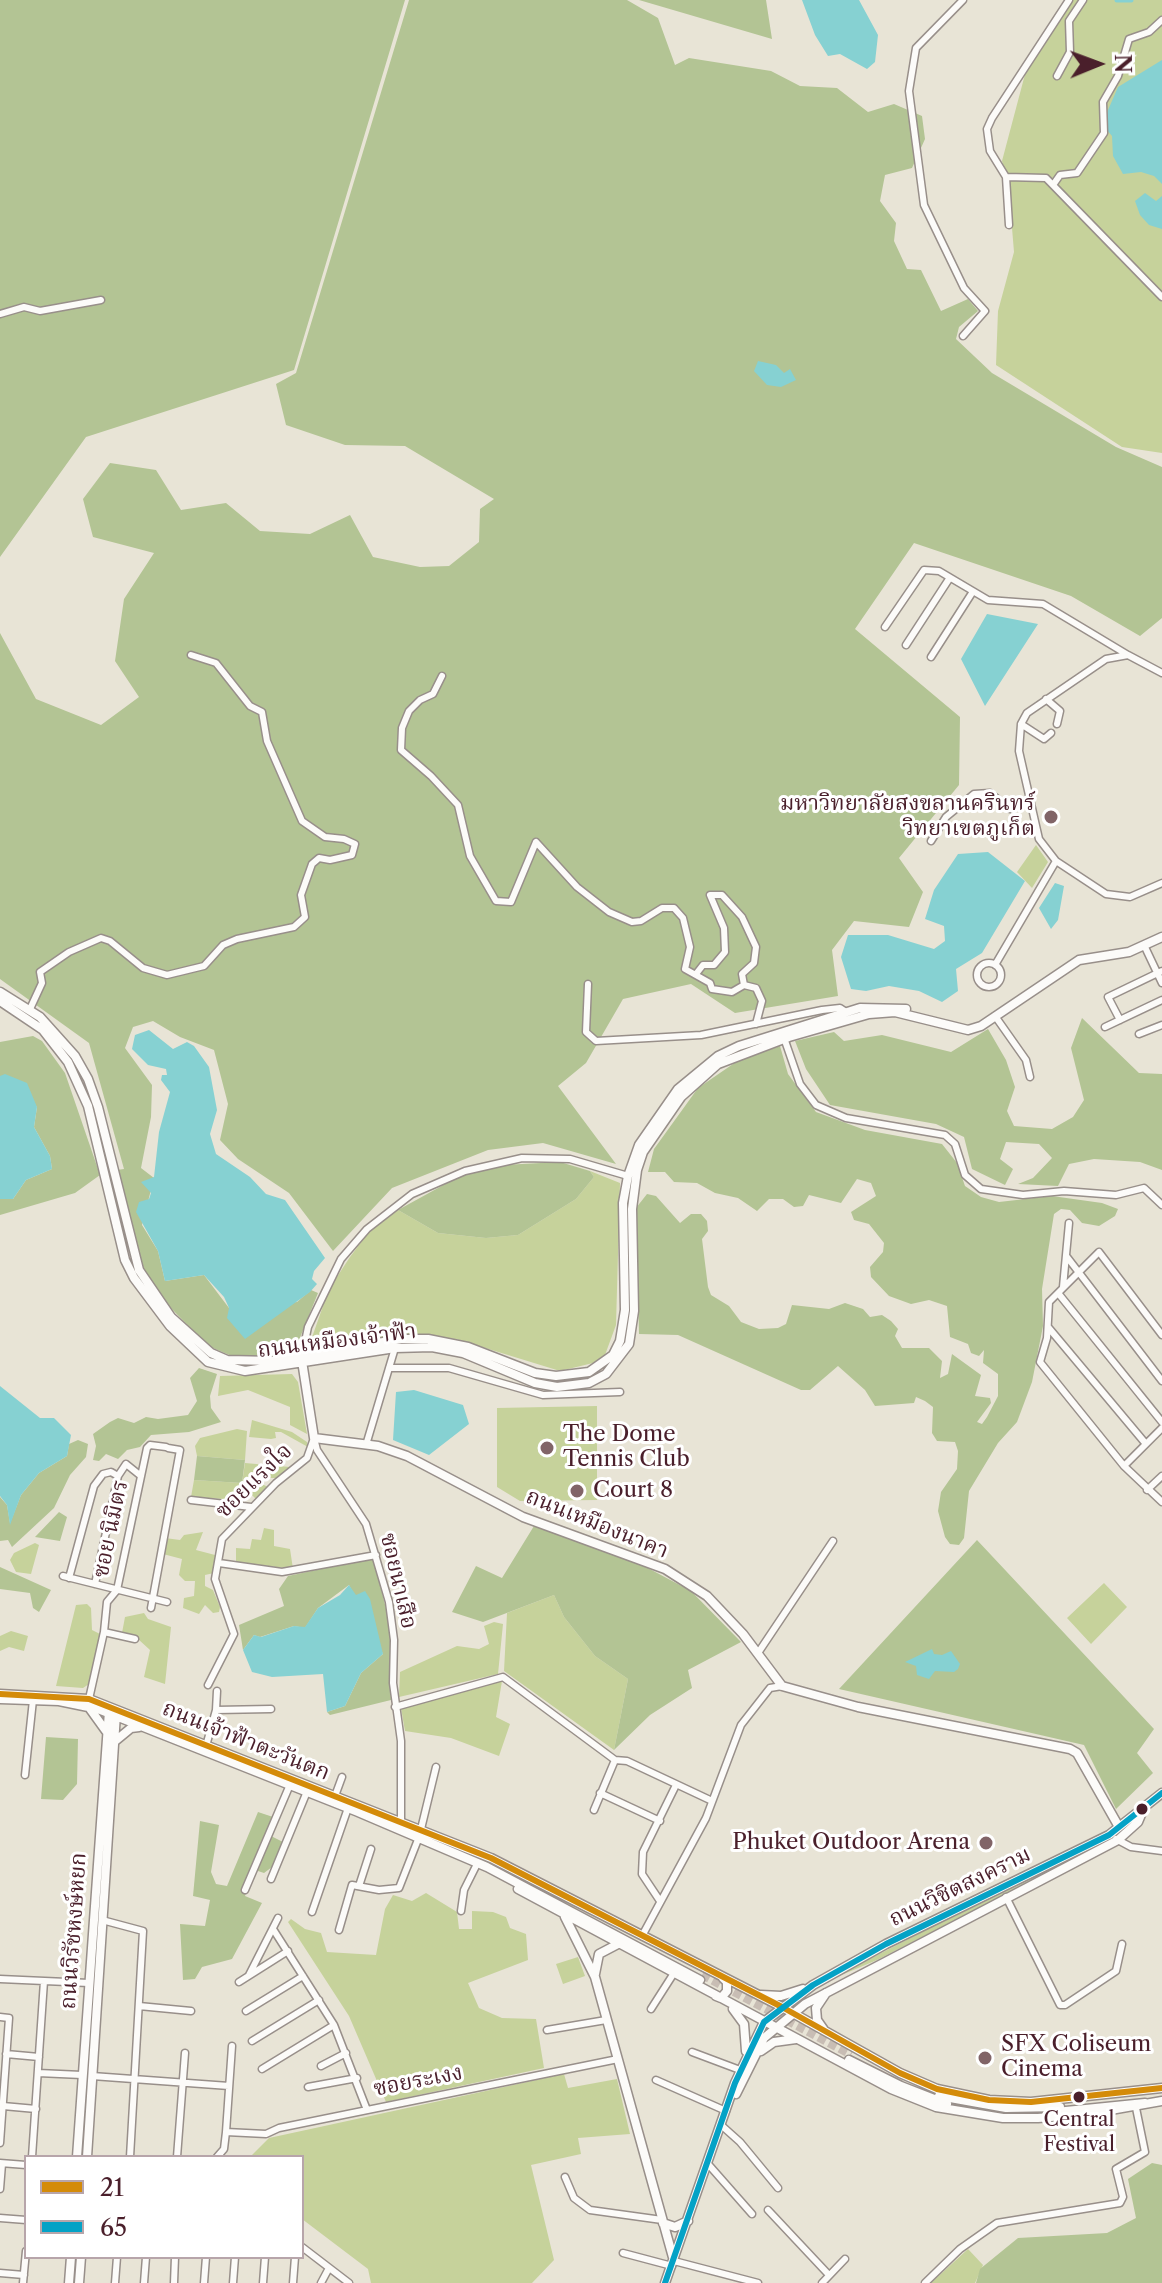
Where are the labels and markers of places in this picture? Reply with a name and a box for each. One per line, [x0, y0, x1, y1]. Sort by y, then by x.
place label: มหาวิทยาลัยสงขลานครินทร์ วิทยาเขตภูเก็ต [780, 791, 1035, 842]
marker: มหาวิทยาลัยสงขลานครินทร์ วิทยาเขตภูเก็ต [1042, 808, 1060, 826]
place label: The Dome Tennis Club [563, 1422, 690, 1474]
marker: The Dome Tennis Club [538, 1439, 556, 1457]
place label: Court 8 [593, 1478, 673, 1504]
marker: Court 8 [568, 1482, 586, 1500]
unlabelled marker [1134, 1801, 1150, 1817]
place label: Phuket Outdoor Arena [732, 1830, 970, 1856]
marker: Phuket Outdoor Arena [977, 1834, 995, 1852]
place label: SFX Coliseum Cinema [1001, 2032, 1151, 2084]
marker: SFX Coliseum Cinema [976, 2049, 994, 2067]
marker: Central Festival [1071, 2089, 1087, 2105]
place label: Central Festival [1043, 2108, 1115, 2155]

